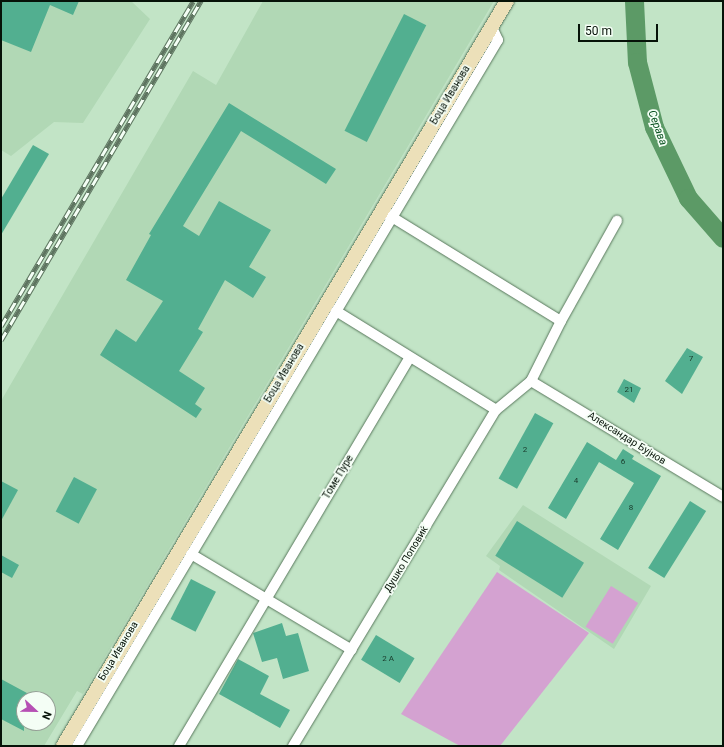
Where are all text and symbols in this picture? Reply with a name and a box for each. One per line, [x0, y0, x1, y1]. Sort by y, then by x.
scale bar [580, 16, 660, 42]
text: 50 m [585, 24, 612, 38]
street label: Боца Иванова [428, 63, 472, 127]
water label: Серава [645, 109, 669, 147]
street label: Боца Иванова [262, 341, 306, 405]
house number: 7 [689, 354, 693, 364]
house number: 21 [625, 385, 633, 395]
street label: Александар Бујнов [586, 409, 668, 467]
house number: 2 [523, 445, 527, 455]
street label: Томе Пуре [320, 453, 356, 501]
house number: 6 [621, 457, 625, 467]
house number: 4 [574, 476, 578, 486]
house number: 8 [629, 503, 633, 513]
street label: Душко Поповиќ [382, 524, 430, 594]
street label: Боца Иванова [96, 619, 140, 683]
house number: 2 А [382, 654, 394, 664]
north arrow [16, 691, 56, 731]
text: N [39, 709, 54, 721]

